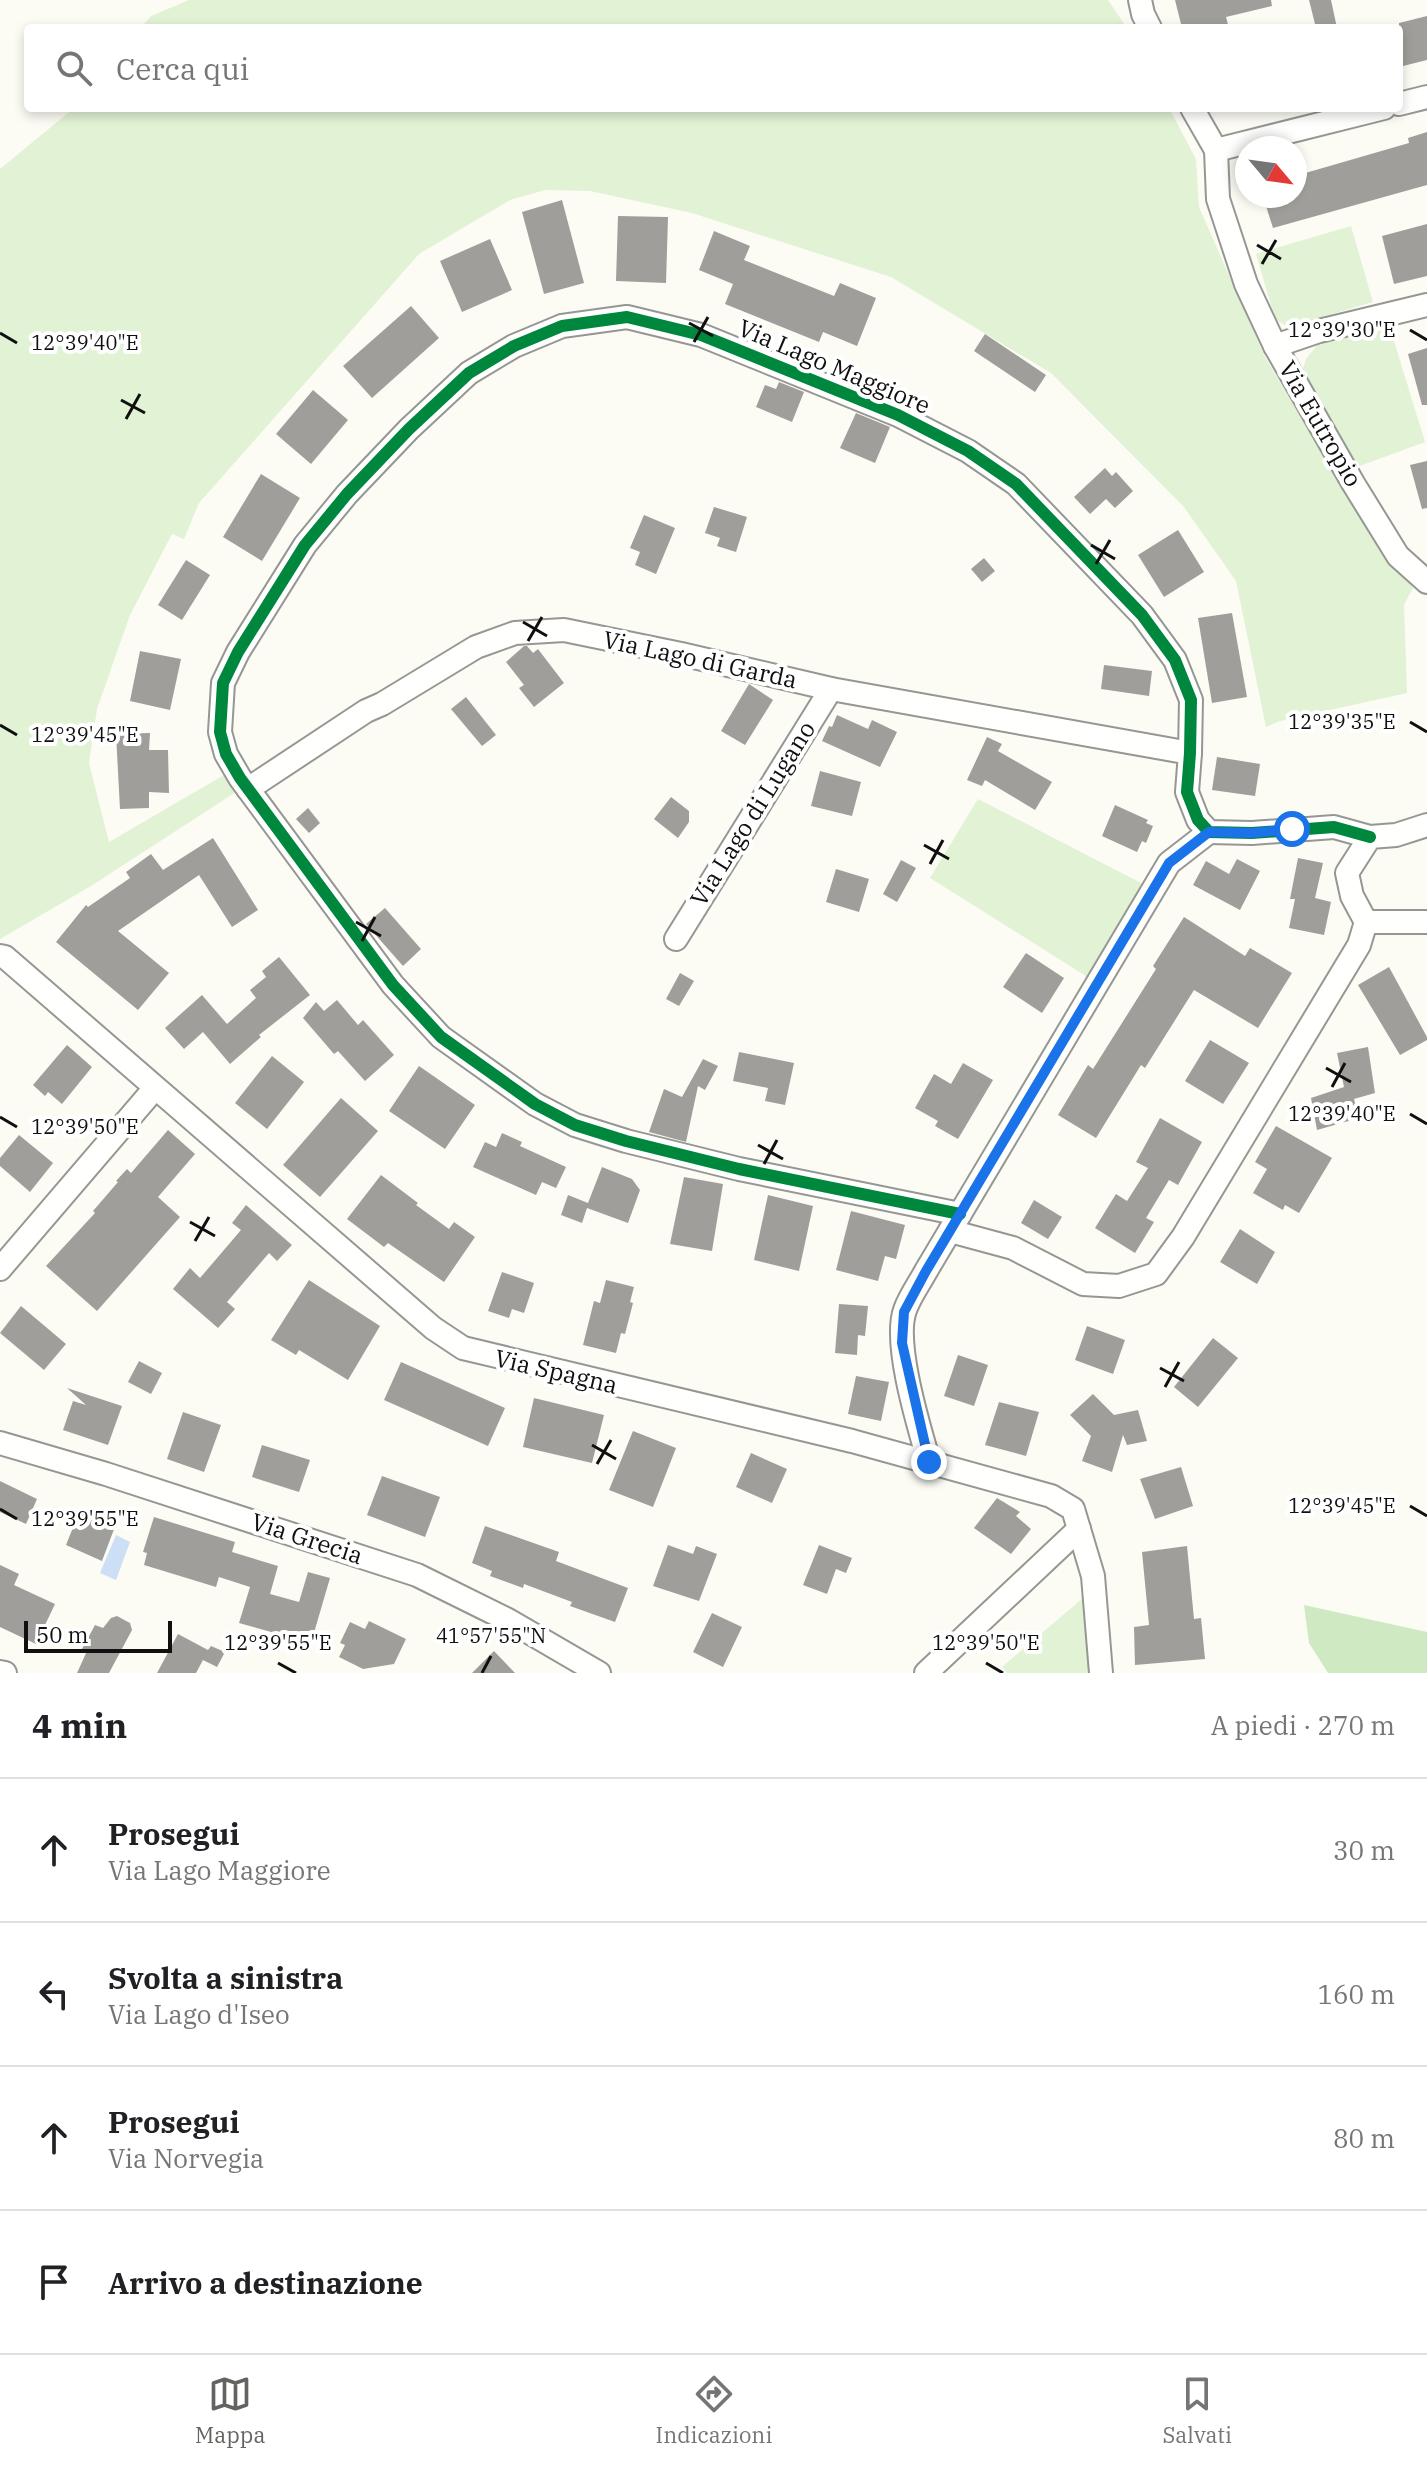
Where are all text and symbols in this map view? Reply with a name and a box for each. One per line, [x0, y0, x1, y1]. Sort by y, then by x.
search box [24, 24, 1403, 112]
icon: search [52, 46, 96, 90]
text: Cerca qui [116, 49, 249, 88]
north arrow [1235, 136, 1307, 208]
street label: Via Lago Maggiore [734, 311, 935, 421]
text: 12°39'30"E [1288, 316, 1396, 343]
text: 12°39'40"E [31, 329, 139, 356]
street label: Via Eutropio [1272, 355, 1370, 492]
street label: Via Lago di Garda [600, 623, 800, 695]
text: 12°39'35"E [1288, 708, 1396, 735]
street label: Via Lago di Lugano [682, 715, 822, 912]
text: 12°39'45"E [31, 721, 139, 748]
route start [1274, 811, 1310, 847]
text: 12°39'40"E [1288, 1100, 1396, 1127]
text: 12°39'50"E [31, 1113, 139, 1140]
street label: Via Spagna [492, 1341, 621, 1401]
route end [911, 1444, 947, 1480]
text: 12°39'45"E [1288, 1492, 1396, 1519]
text: 12°39'55"E [31, 1505, 139, 1532]
street label: Via Grecia [247, 1505, 367, 1571]
scale bar [24, 1617, 172, 1653]
text: 50 m [36, 1620, 88, 1649]
text: 41°57'55"N [436, 1622, 546, 1649]
text: 12°39'55"E [224, 1629, 332, 1656]
text: 12°39'50"E [932, 1629, 1040, 1656]
text: 4 min [32, 1703, 127, 1747]
text: A piedi · 270 m [1211, 1708, 1395, 1742]
text: Prosegui [108, 1814, 239, 1853]
icon: ahead [32, 1828, 76, 1872]
text: 30 m [1333, 1833, 1395, 1867]
text: Via Lago Maggiore [108, 1853, 331, 1887]
text: Svolta a sinistra [108, 1958, 343, 1997]
icon: left [32, 1972, 76, 2016]
text: 160 m [1317, 1977, 1395, 2011]
text: Via Lago d'Iseo [108, 1997, 290, 2031]
text: Prosegui [108, 2102, 239, 2141]
icon: ahead [32, 2116, 76, 2160]
text: 80 m [1333, 2121, 1395, 2155]
text: Via Norvegia [108, 2141, 264, 2175]
icon: arrive [32, 2260, 76, 2304]
text: Arrivo a destinazione [108, 2263, 423, 2302]
tab: Mappa [195, 2372, 265, 2449]
tab: Indicazioni [656, 2372, 772, 2449]
tab: Salvati [1162, 2372, 1232, 2449]

